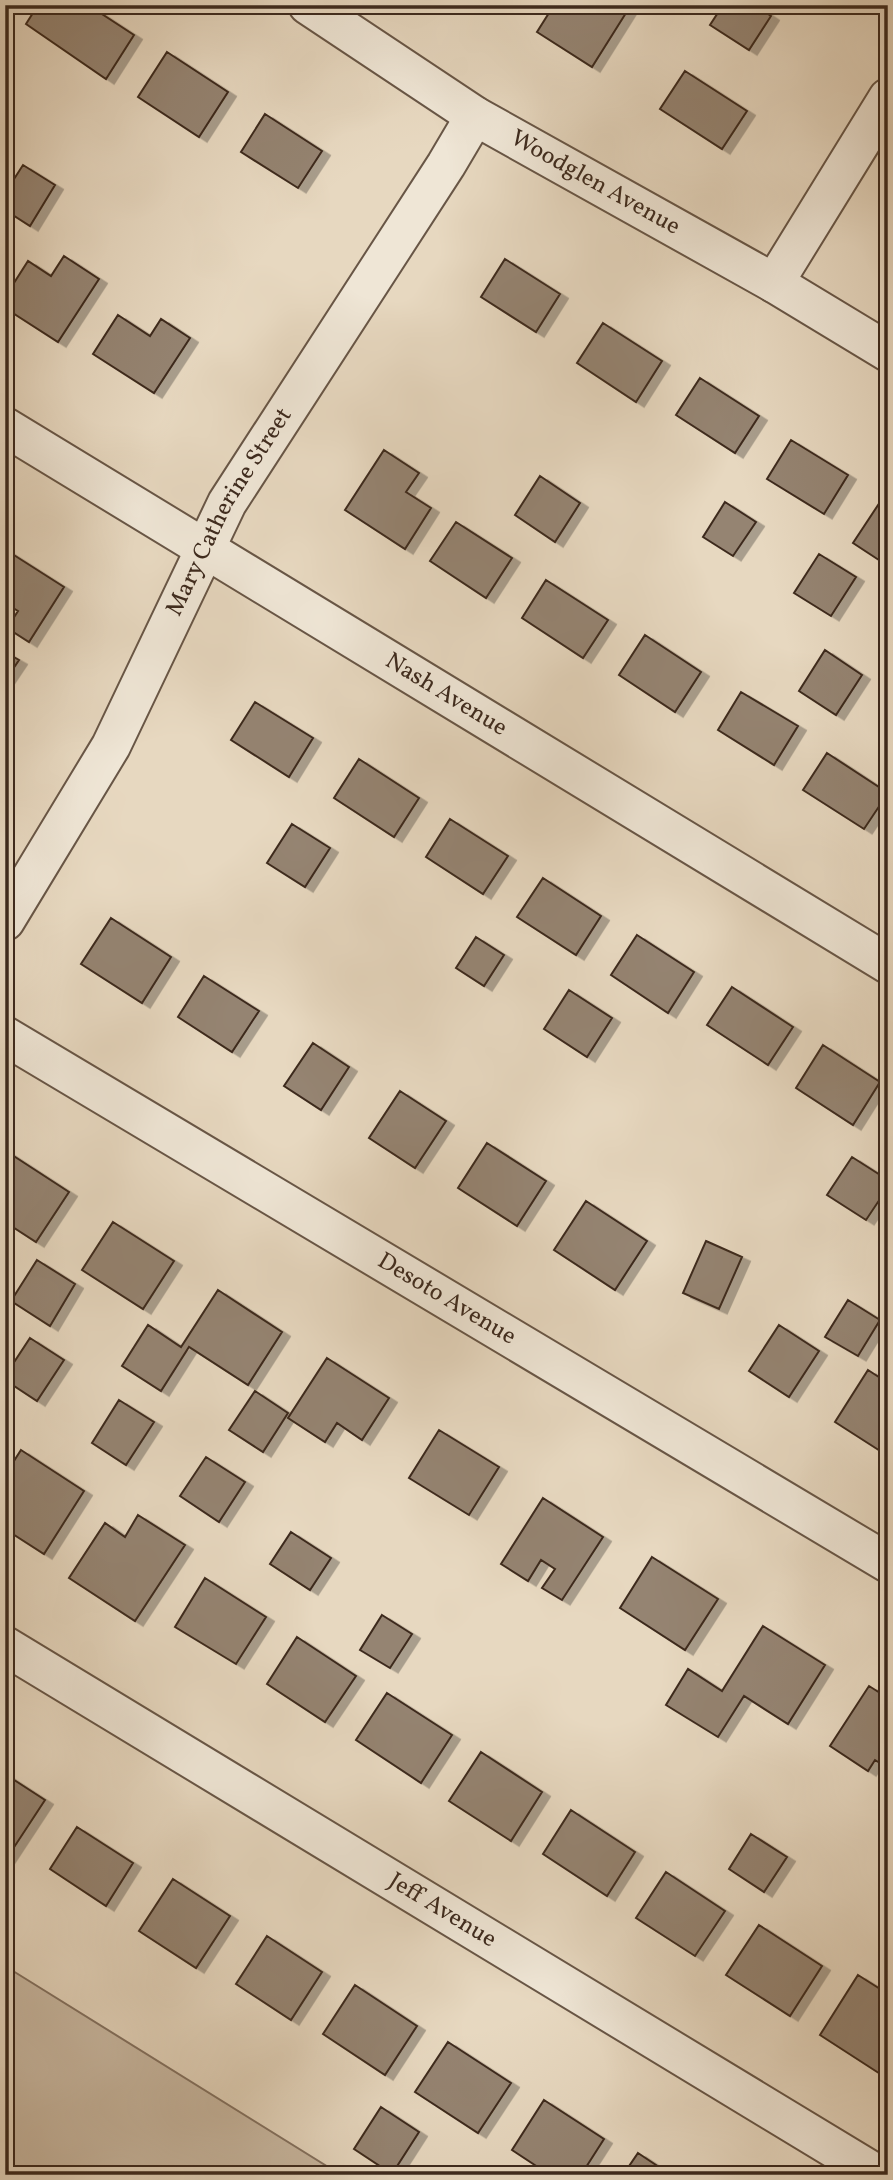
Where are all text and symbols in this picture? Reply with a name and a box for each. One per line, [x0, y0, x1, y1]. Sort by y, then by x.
street label: Woodglen Avenue [504, 122, 686, 244]
street label: Mary Catherine Street [158, 401, 301, 622]
street label: Nash Avenue [378, 645, 514, 745]
street label: Desoto Avenue [371, 1245, 522, 1354]
street label: Jeff Avenue [381, 1865, 503, 1957]

